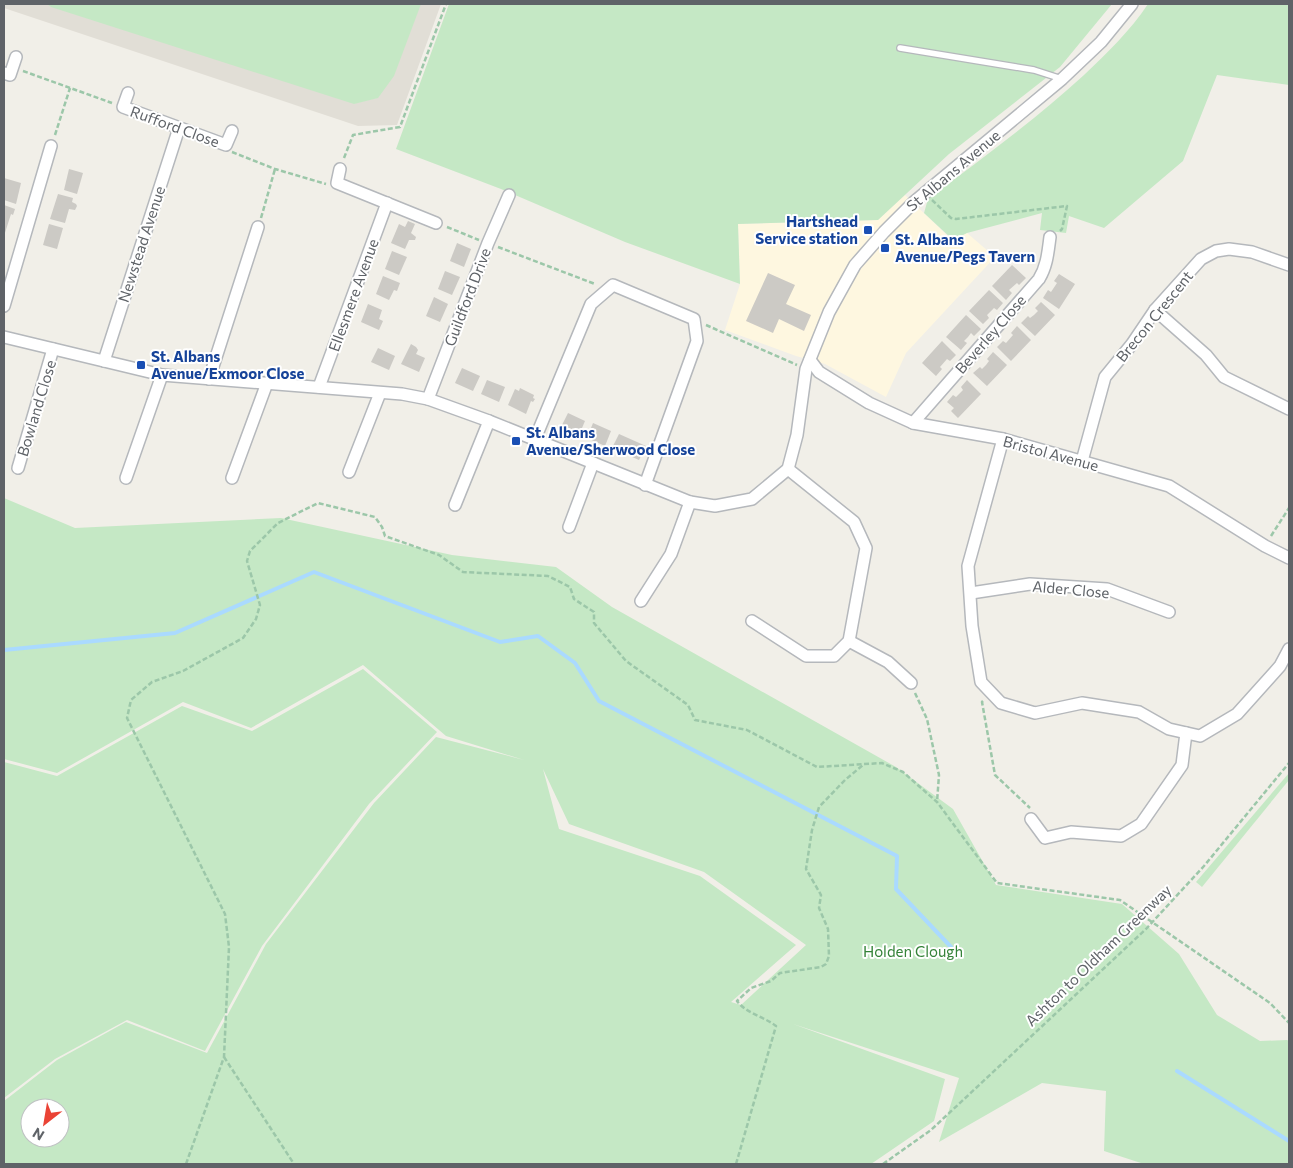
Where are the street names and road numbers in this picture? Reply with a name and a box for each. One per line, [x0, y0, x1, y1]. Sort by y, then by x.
street label: Rufford Close [128, 102, 222, 150]
street label: St Albans Avenue [902, 125, 1004, 214]
street label: Newstead Avenue [114, 184, 168, 304]
street label: Ellesmere Avenue [324, 236, 382, 354]
street label: Guildford Drive [440, 245, 494, 349]
street label: Brecon Crescent [1112, 267, 1196, 365]
street label: Beverley Close [951, 291, 1029, 377]
street label: Bowland Close [13, 358, 59, 458]
street label: Bristol Avenue [1001, 432, 1101, 474]
street label: Alder Close [1032, 577, 1110, 601]
street label: Ashton to Oldham Greenway [1021, 880, 1175, 1029]

